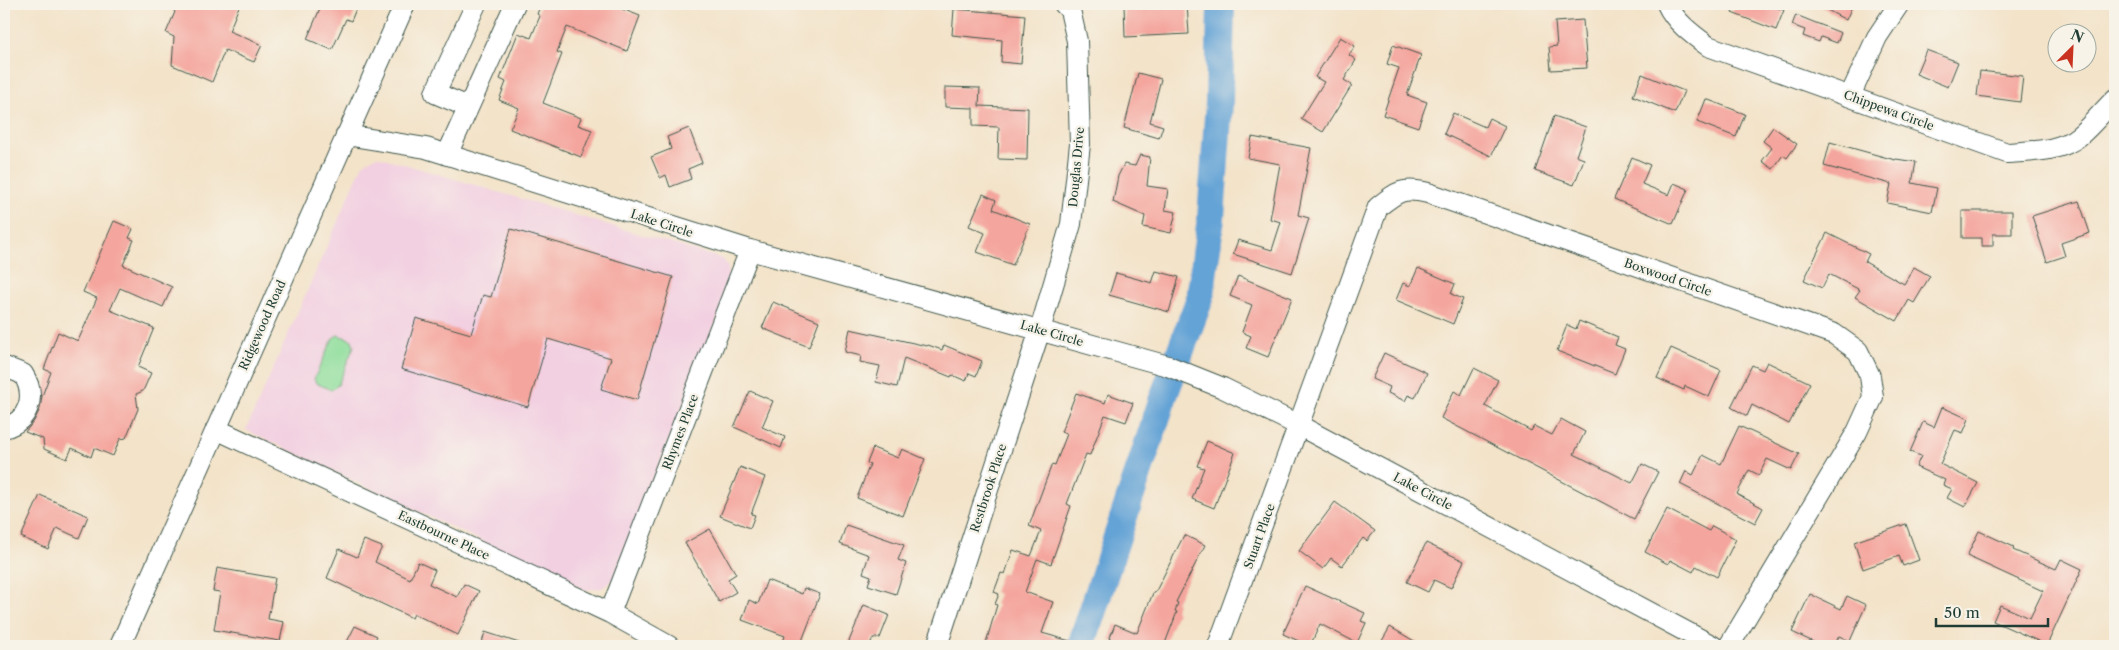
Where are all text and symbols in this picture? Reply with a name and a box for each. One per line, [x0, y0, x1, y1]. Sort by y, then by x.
north arrow [2046, 22, 2096, 72]
text: N [2068, 25, 2087, 47]
street label: Chippewa Circle [1842, 87, 1937, 133]
street label: Douglas Drive [1065, 126, 1087, 208]
street label: Lake Circle [629, 206, 695, 240]
street label: Boxwood Circle [1622, 255, 1714, 299]
street label: Ridgewood Road [235, 277, 289, 372]
street label: Lake Circle [1019, 317, 1086, 349]
street label: Rhymes Place [659, 392, 701, 472]
street label: Restbrook Place [967, 441, 1009, 534]
street label: Lake Circle [1391, 469, 1455, 513]
street label: Stuart Place [1240, 501, 1278, 571]
street label: Eastbourne Place [396, 507, 492, 563]
scale bar [1936, 595, 2049, 627]
text: 50 m [1944, 603, 1980, 622]

